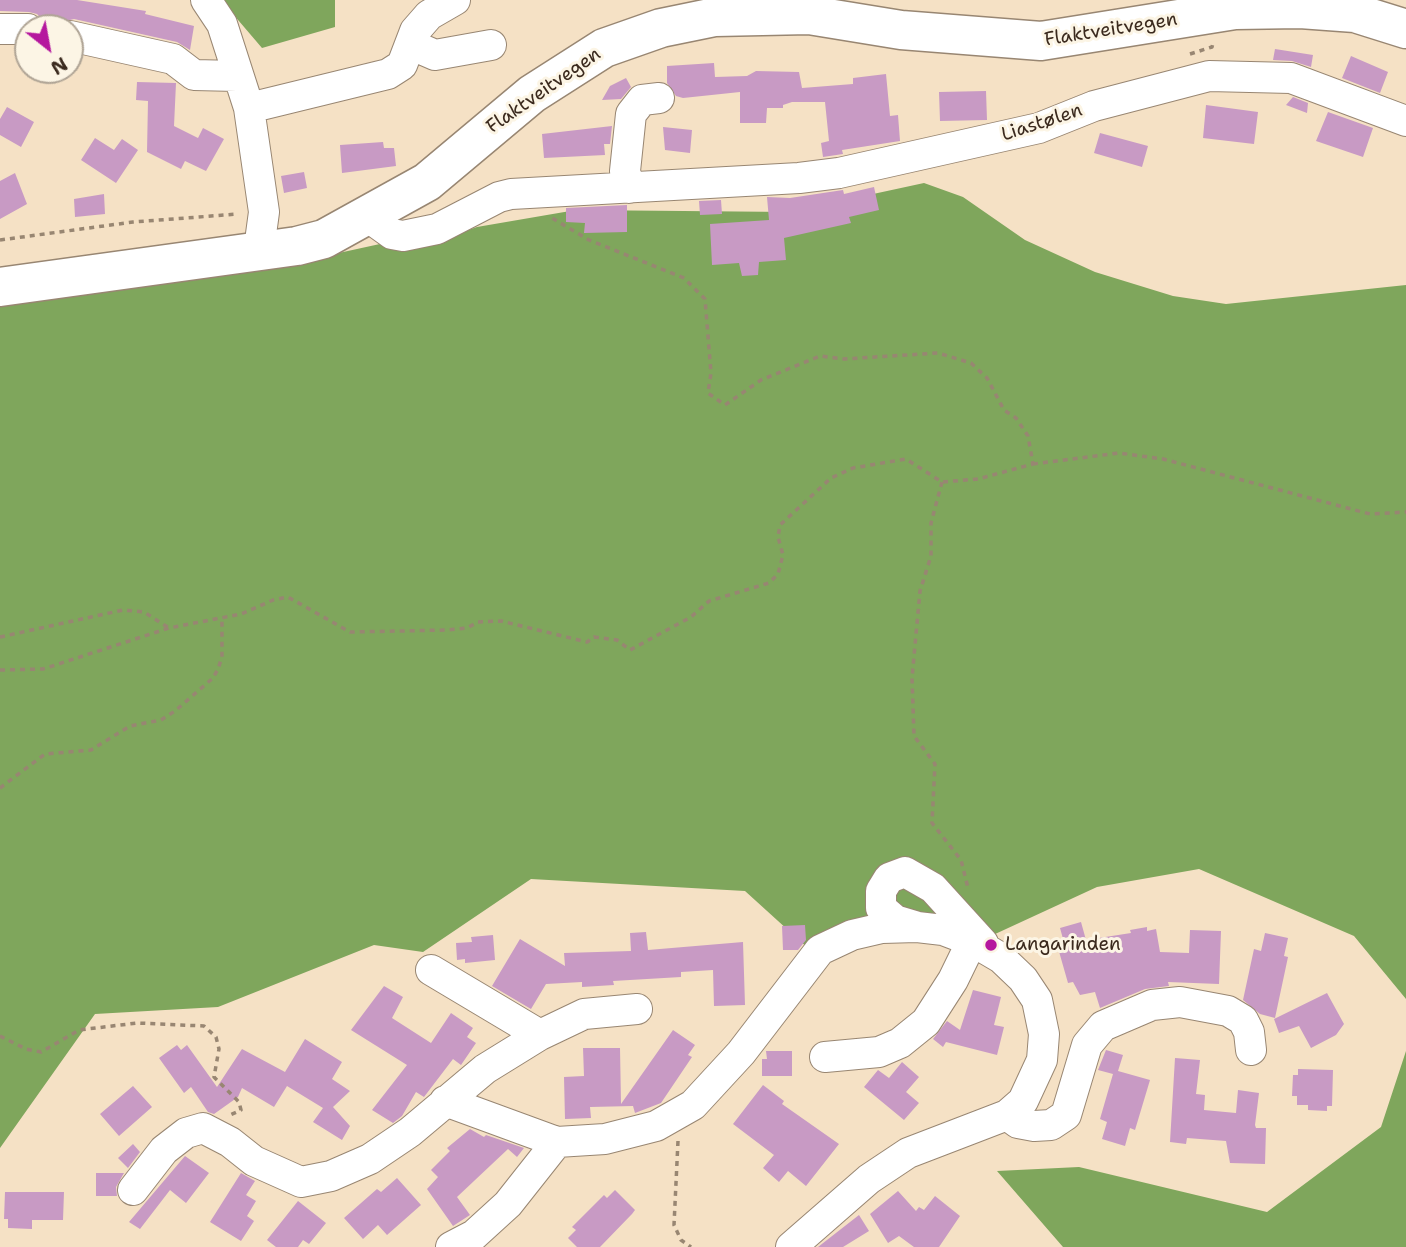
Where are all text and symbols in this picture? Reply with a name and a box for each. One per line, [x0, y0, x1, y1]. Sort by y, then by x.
street label: Flaktveitvegen [1043, 8, 1179, 52]
north arrow [14, 14, 84, 84]
street label: Flaktveitvegen [482, 43, 606, 139]
text: N [46, 51, 72, 80]
street label: Liastølen [999, 99, 1085, 147]
place label: Langarinden [1005, 934, 1121, 956]
marker: Langarinden [983, 937, 999, 953]

